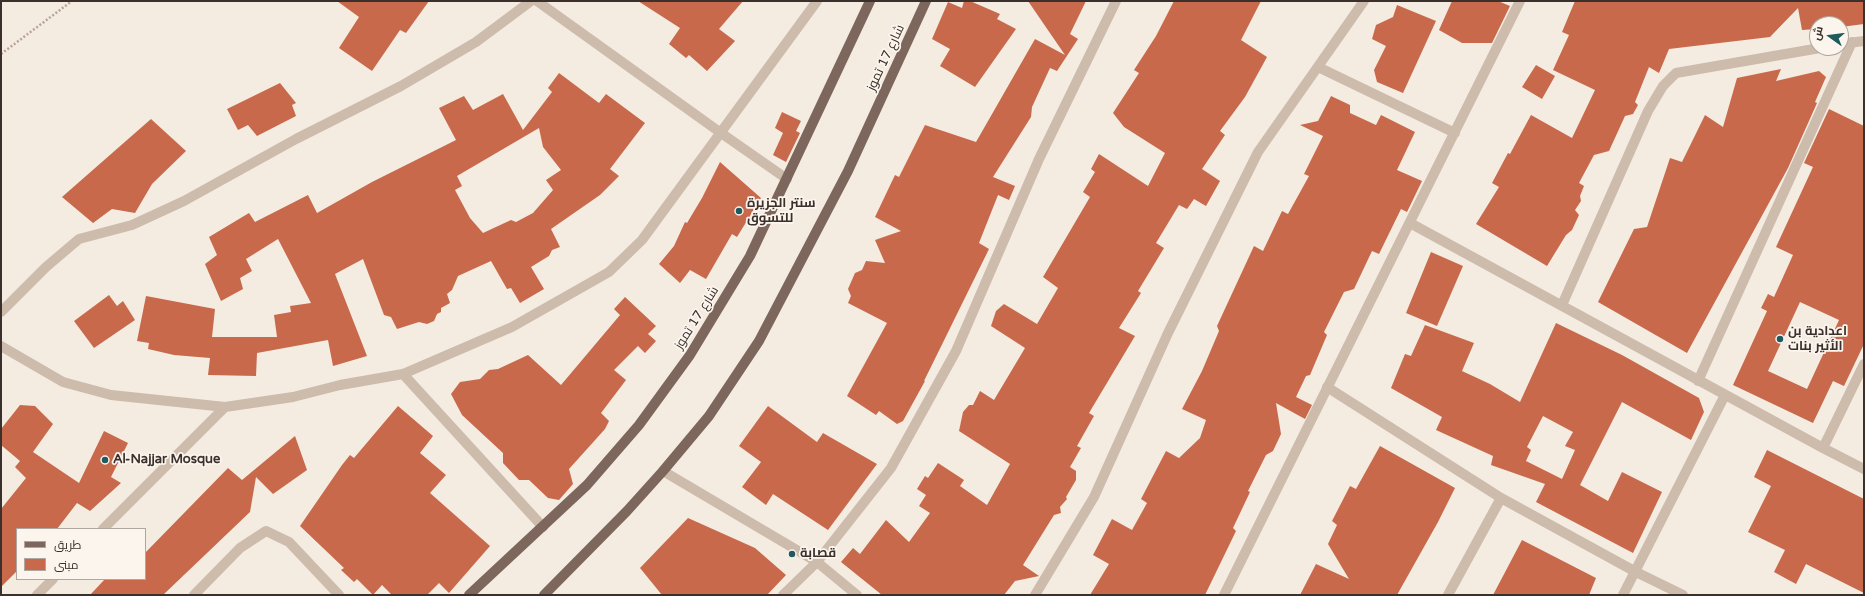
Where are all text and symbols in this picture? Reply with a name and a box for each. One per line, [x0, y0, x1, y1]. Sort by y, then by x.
north arrow [1809, 16, 1849, 56]
street label: شارع 17 تموز [864, 22, 908, 94]
text: ش [1810, 25, 1826, 42]
place label: سنتر الجزيرة للتسوق [747, 196, 816, 227]
marker: سنتر الجزيرة للتسوق [734, 206, 744, 216]
street label: شارع 17 تموز [671, 284, 723, 352]
place label: اعدادية بن الأثير بنات [1788, 324, 1847, 355]
marker: اعدادية بن الأثير بنات [1775, 334, 1785, 344]
place label: Al-Najjar Mosque [113, 452, 220, 468]
marker: Al-Najjar Mosque [100, 455, 110, 465]
legend [16, 528, 146, 580]
text: طريق [54, 538, 81, 552]
place label: قصابة [800, 546, 836, 562]
marker: قصابة [787, 549, 797, 559]
text: مبنى [54, 558, 79, 572]

